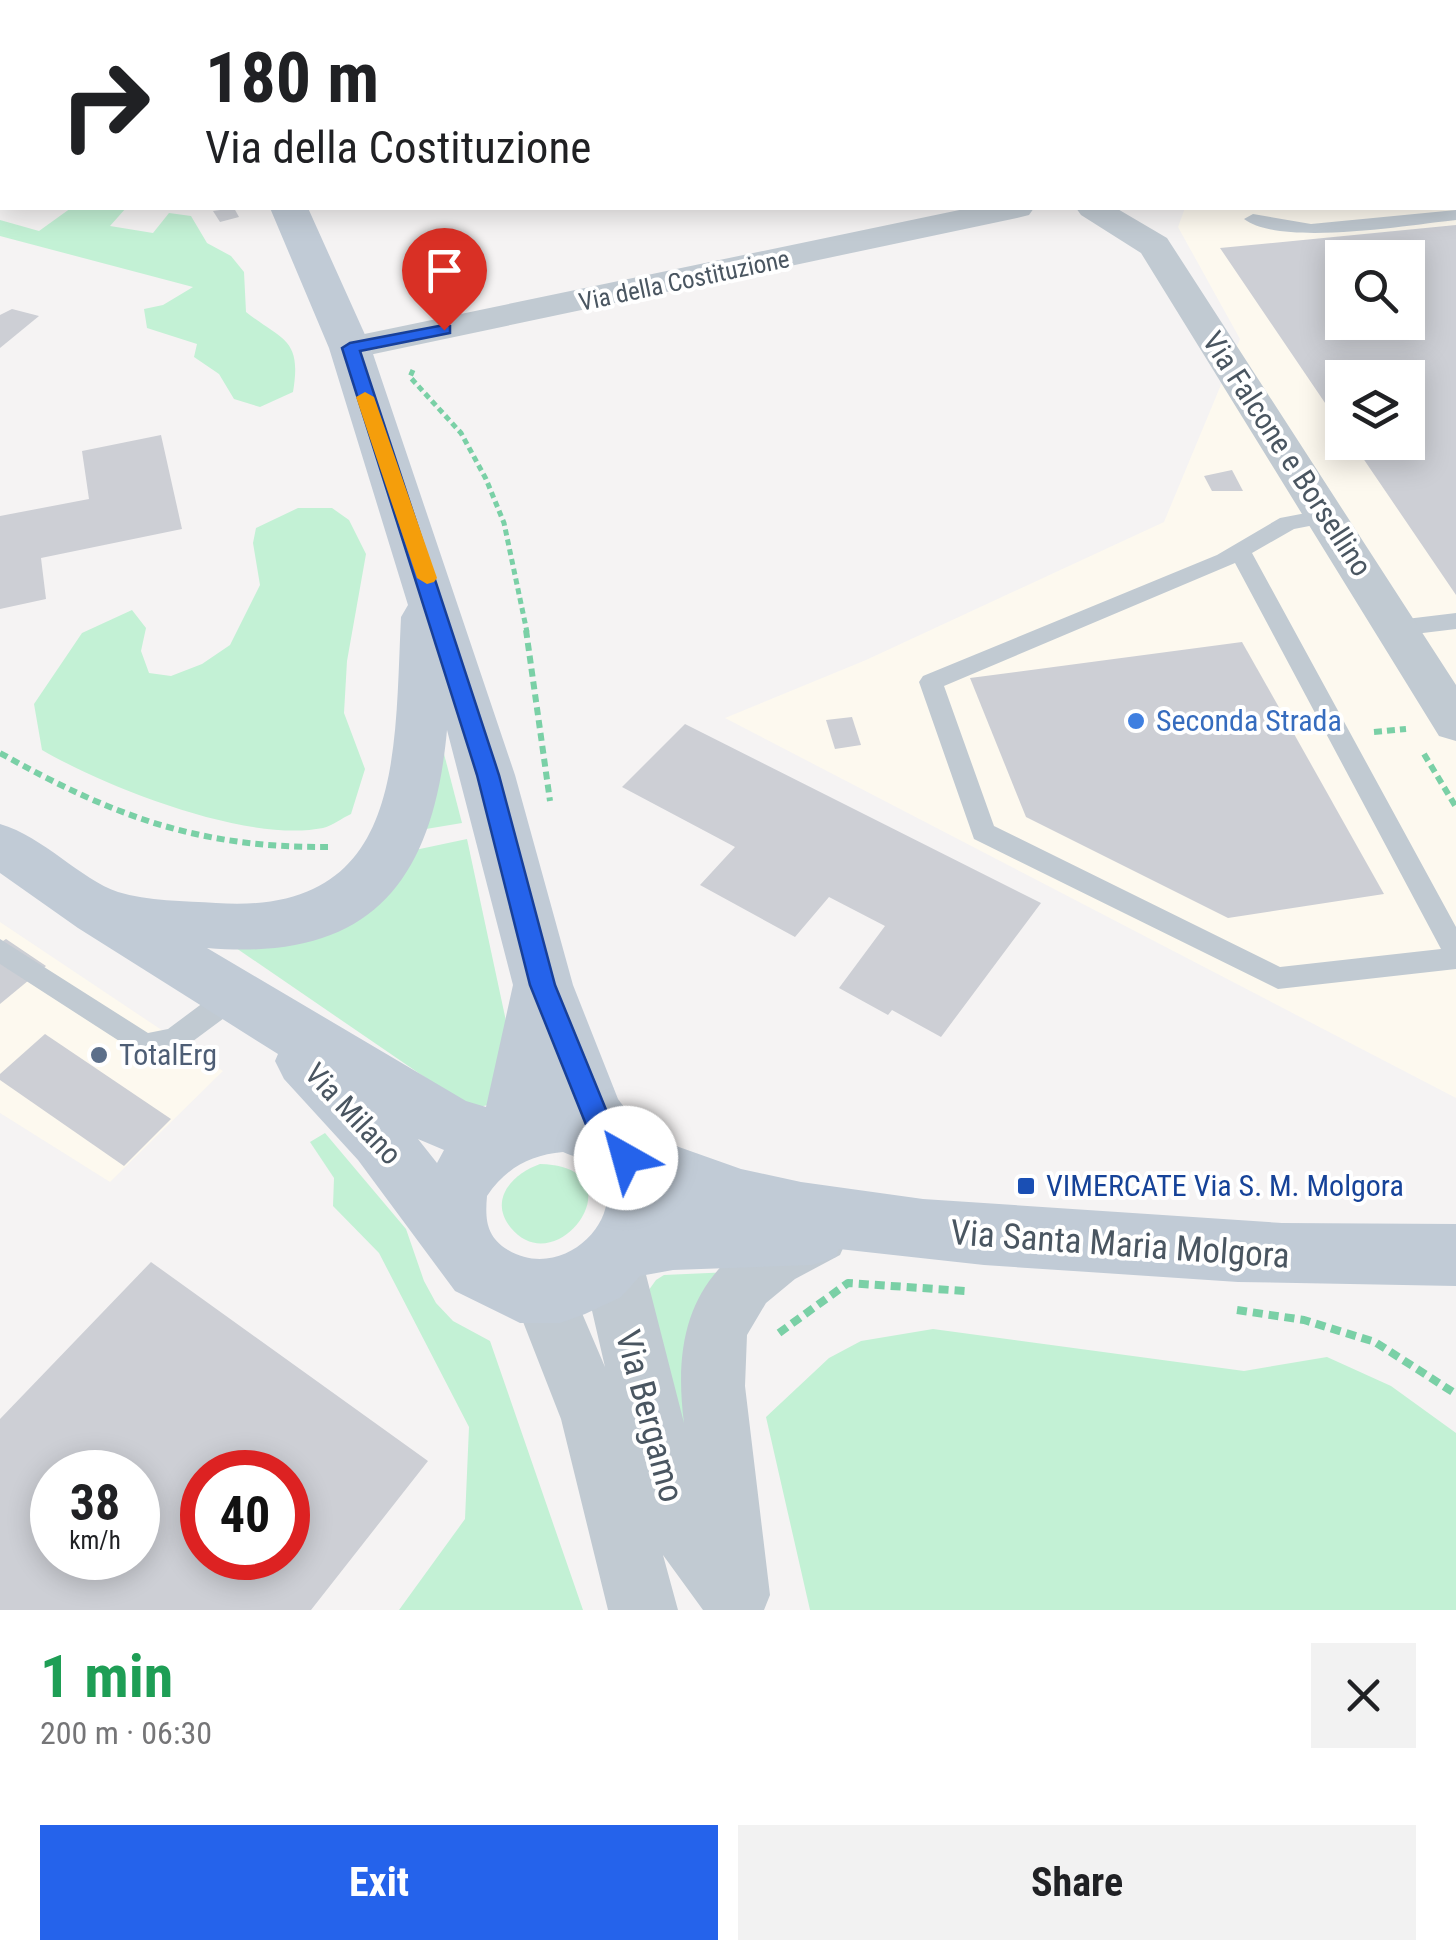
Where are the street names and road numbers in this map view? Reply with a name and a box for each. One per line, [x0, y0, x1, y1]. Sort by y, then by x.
street label: Via della Costituzione [576, 244, 792, 317]
street label: Via Falcone e Borsellino [1195, 325, 1379, 582]
street label: Via Milano [298, 1056, 409, 1171]
street label: Via Santa Maria Molgora [949, 1212, 1291, 1277]
street label: Via Bergamo [607, 1326, 692, 1507]

